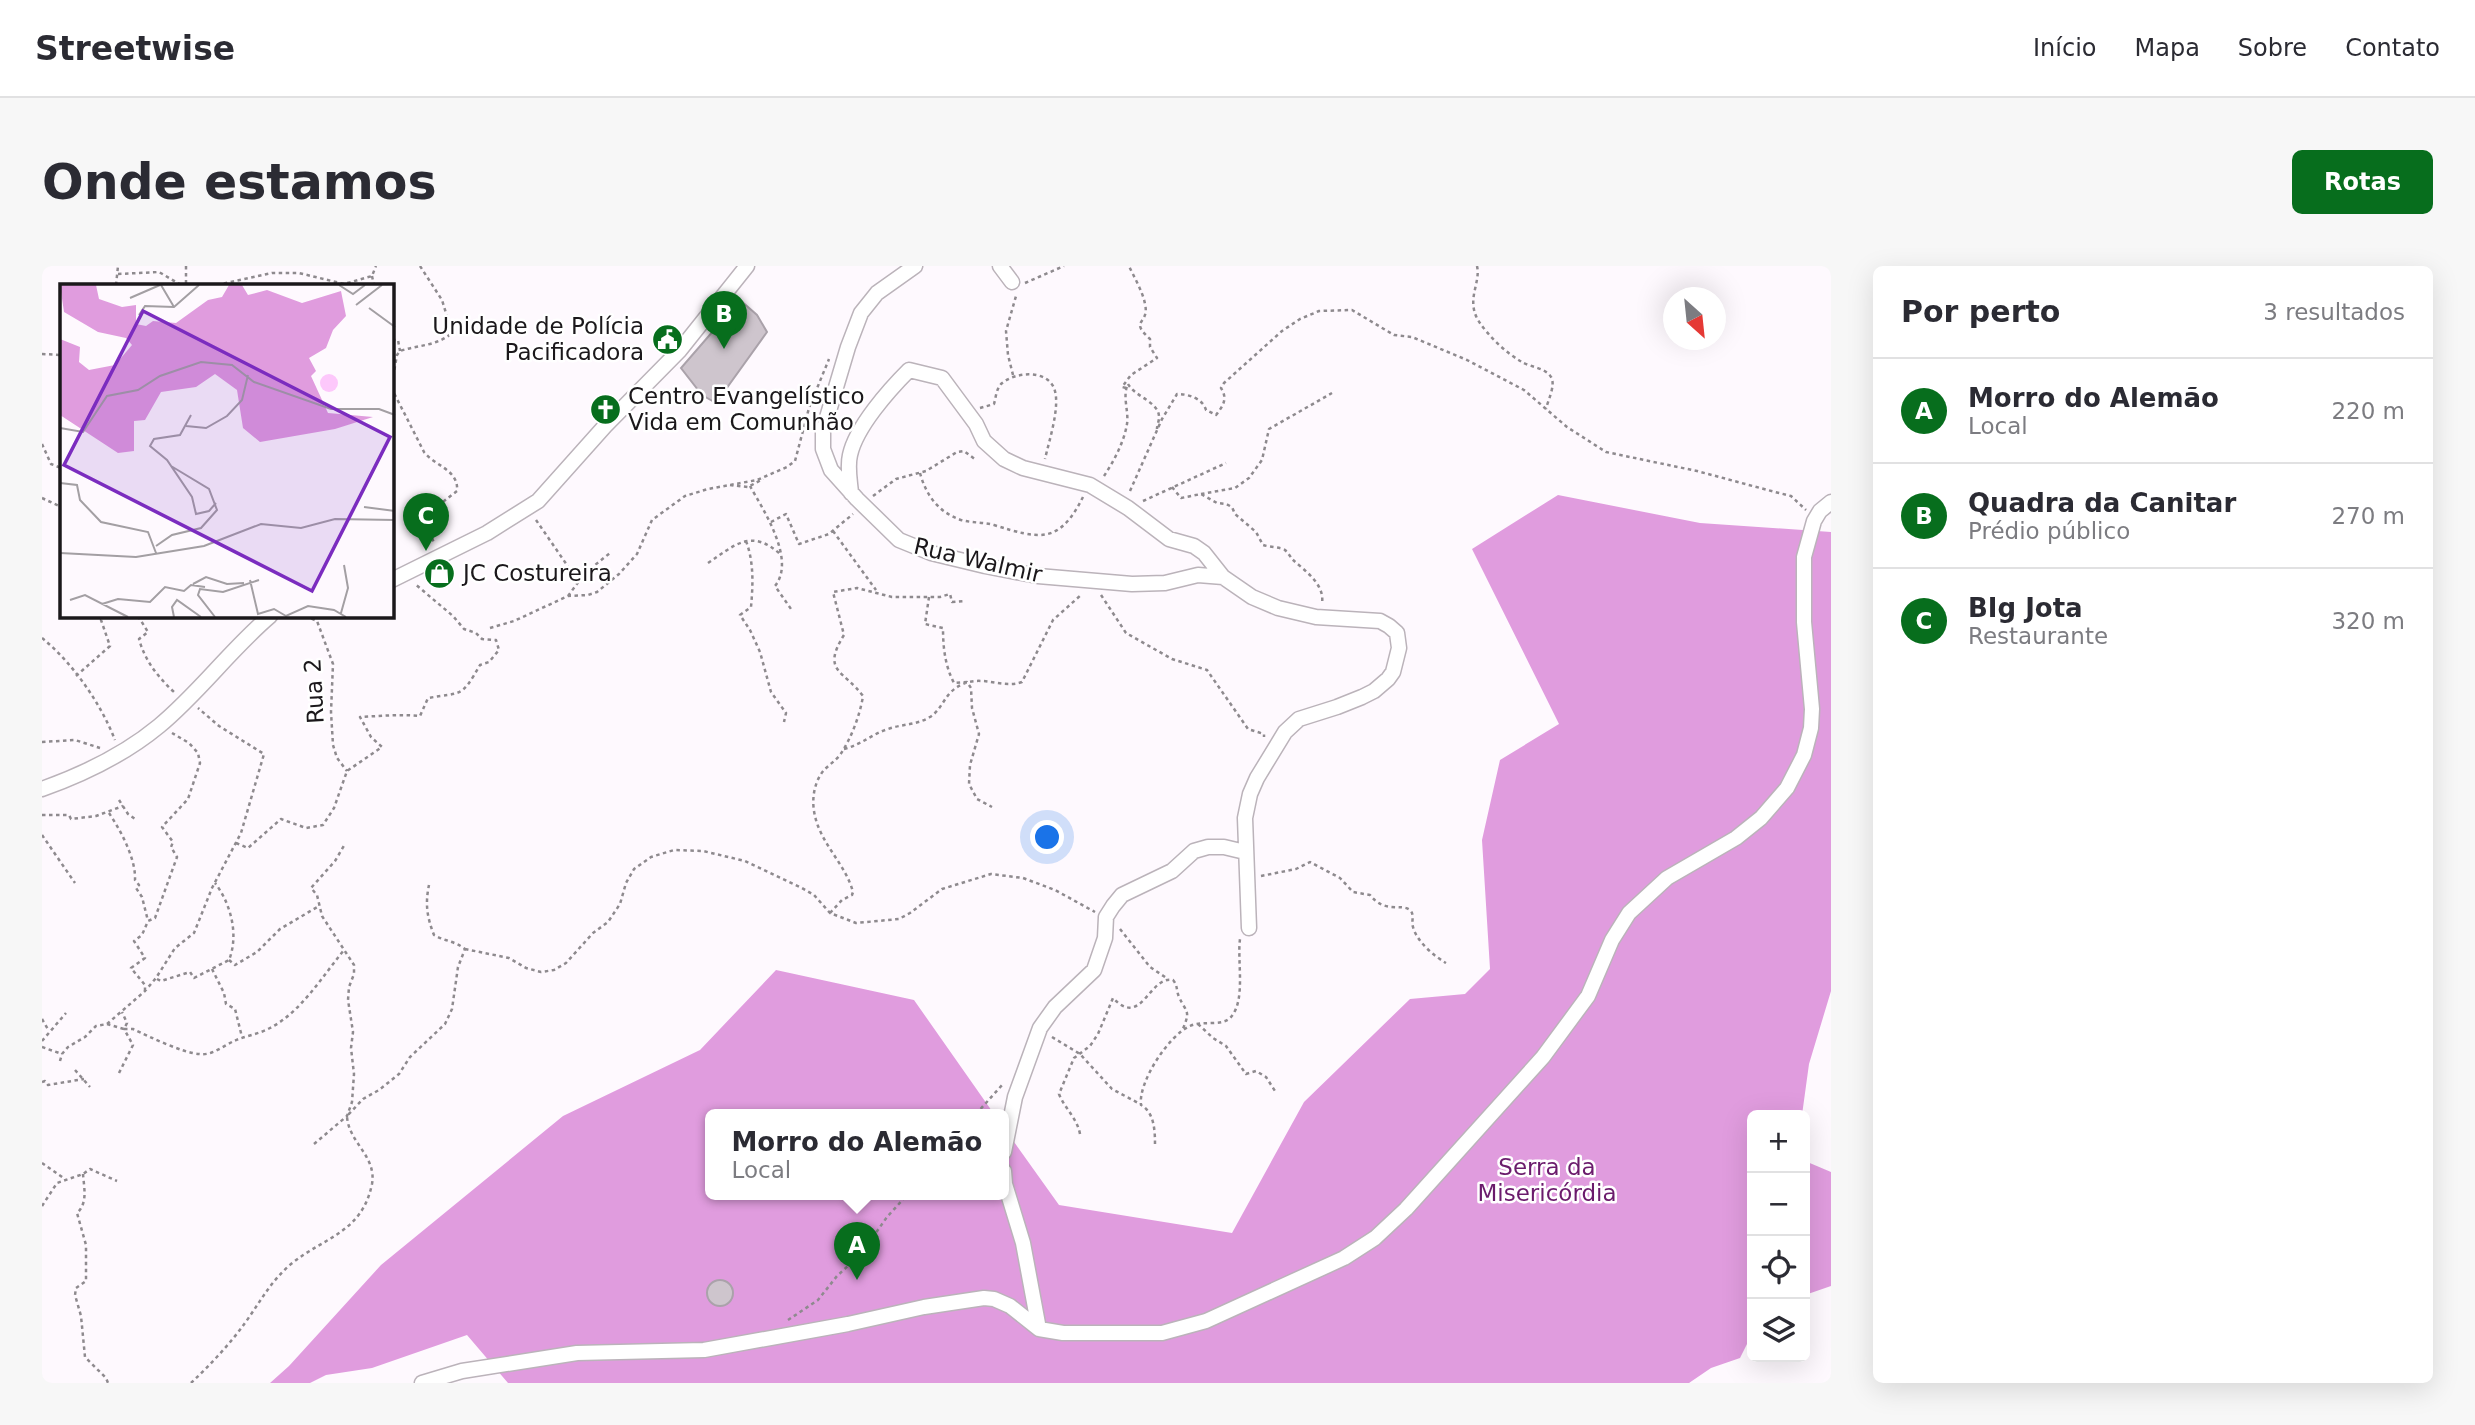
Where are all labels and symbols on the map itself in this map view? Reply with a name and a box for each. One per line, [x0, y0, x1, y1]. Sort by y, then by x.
inset map [60, 284, 394, 618]
north arrow [1663, 287, 1726, 350]
pin: B [701, 291, 747, 349]
place label: Unidade de Polícia Pacificadora [432, 313, 644, 365]
public building icon: Unidade de Polícia Pacificadora [650, 322, 684, 356]
place label: Centro Evangelístico Vida em Comunhão [628, 383, 865, 435]
church icon: Centro Evangelístico Vida em Comunhão [588, 392, 622, 426]
pin: C [403, 493, 449, 551]
street label: Rua Walmir [911, 533, 1045, 588]
shop icon: JC Costureira [423, 556, 457, 590]
place label: JC Costureira [461, 560, 612, 586]
street label: Rua 2 [299, 658, 329, 724]
your location [1030, 820, 1064, 854]
park label: Serra da Misericórdia [1477, 1154, 1617, 1206]
pin: A [834, 1222, 880, 1280]

